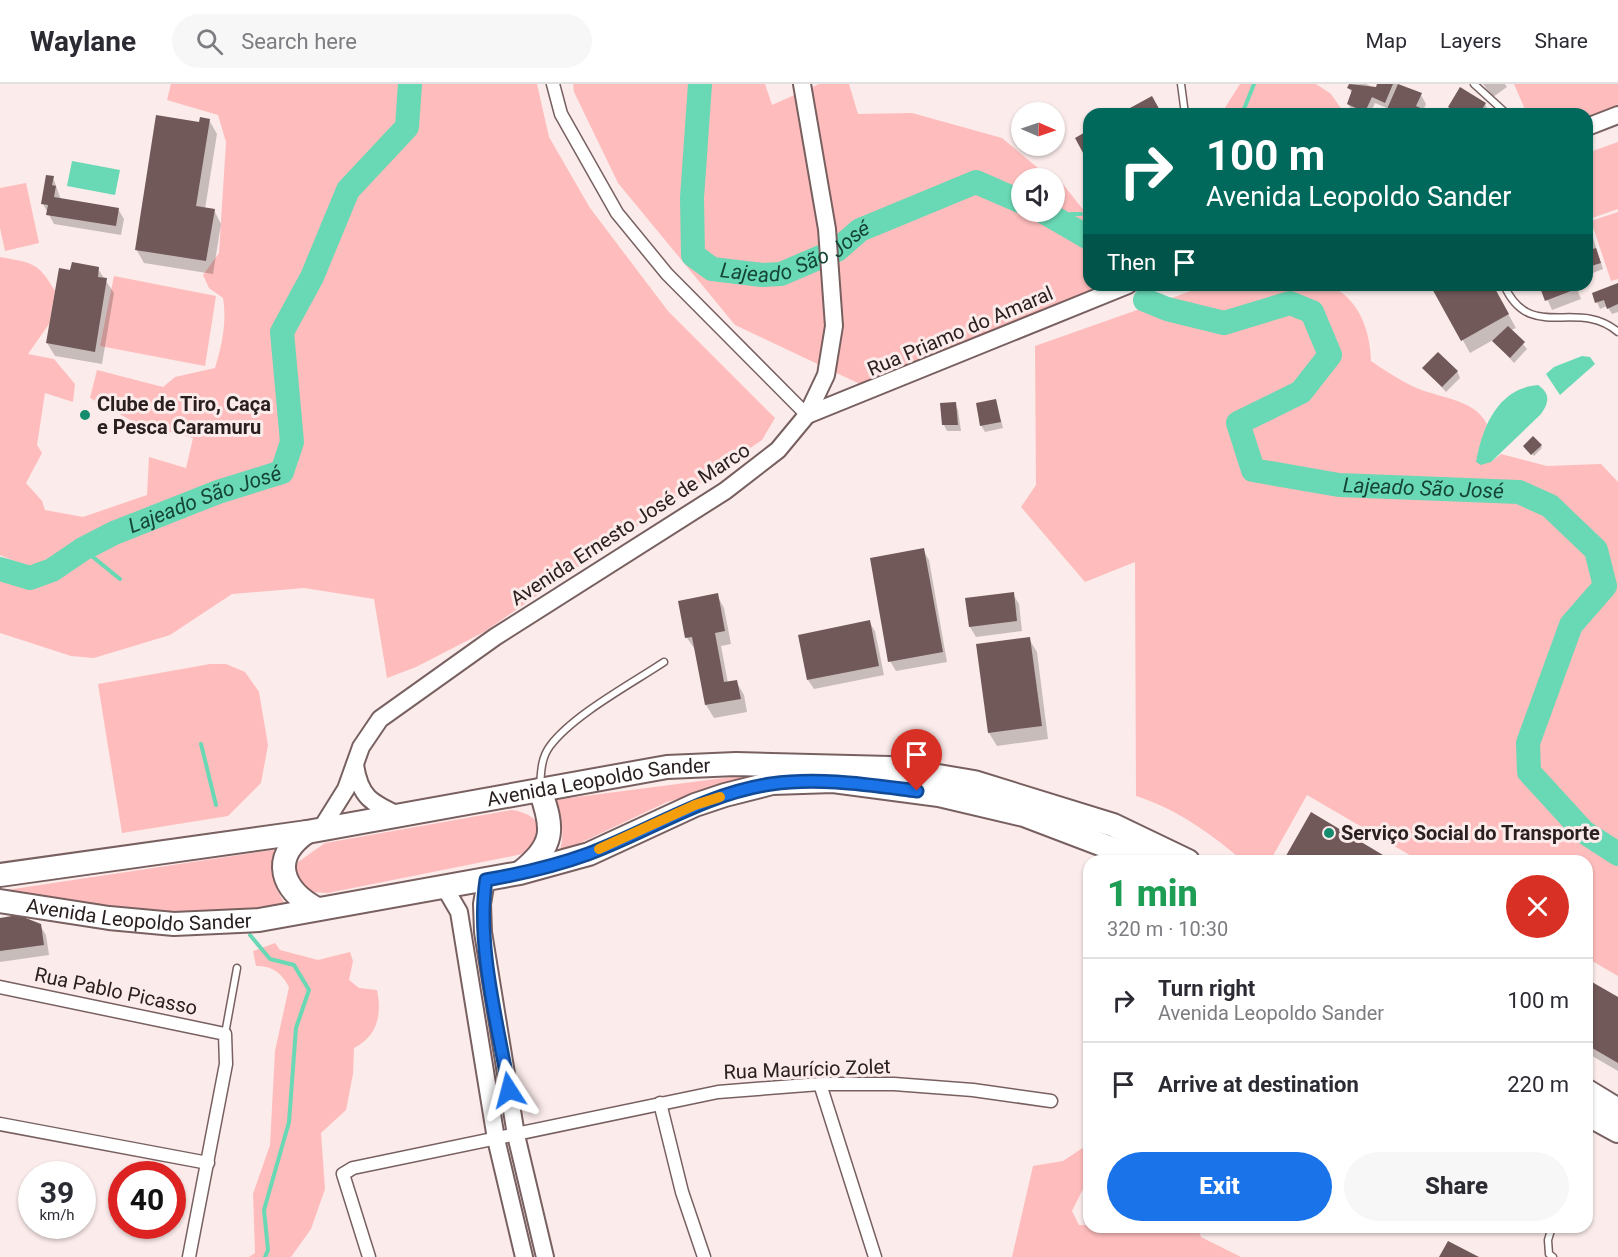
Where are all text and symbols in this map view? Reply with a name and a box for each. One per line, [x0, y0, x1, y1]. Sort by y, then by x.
search box [172, 14, 592, 68]
text: Waylane [30, 25, 136, 58]
icon: search [193, 25, 226, 58]
text: Search here [241, 29, 357, 54]
text: Map [1365, 29, 1407, 53]
text: Layers [1440, 29, 1501, 53]
text: Share [1534, 29, 1588, 53]
north arrow [1011, 102, 1065, 156]
map controls [1011, 102, 1065, 222]
text: 100 m [1206, 131, 1325, 180]
icon: right [1107, 132, 1185, 210]
button: sound [1011, 168, 1065, 222]
text: Avenida Leopoldo Sander [1206, 181, 1511, 213]
water label: Lajeado São José [719, 215, 873, 287]
icon: arrive [1168, 246, 1201, 279]
text: Then [1107, 250, 1156, 275]
street label: Rua Priamo do Amaral [863, 281, 1057, 381]
place label: Clube de Tiro, Caça e Pesca Caramuru [97, 392, 271, 439]
marker: Clube de Tiro, Caça e Pesca Caramuru [78, 408, 92, 422]
street label: Avenida Ernesto José de Marco [506, 438, 754, 610]
water label: Lajeado São José [125, 461, 285, 538]
water label: Lajeado São José [1342, 473, 1505, 503]
pin [891, 729, 942, 791]
icon: arrive [900, 738, 933, 771]
street label: Avenida Leopoldo Sander [485, 753, 711, 811]
place label: Serviço Social do Transporte [1341, 821, 1600, 845]
marker: Serviço Social do Transporte [1322, 826, 1336, 840]
text: 1 min [1107, 873, 1198, 915]
button: close [1506, 875, 1569, 938]
street label: Avenida Leopoldo Sander [25, 893, 252, 936]
text: 320 m · 10:30 [1107, 917, 1228, 941]
street label: Rua Pablo Picasso [32, 962, 200, 1020]
text: Turn right [1158, 976, 1255, 1001]
icon: right [1107, 984, 1140, 1017]
text: 100 m [1507, 988, 1569, 1013]
text: Avenida Leopoldo Sander [1158, 1001, 1384, 1025]
street label: Rua Maurício Zolet [723, 1054, 891, 1084]
position arrow [477, 1058, 541, 1122]
icon: arrive [1107, 1068, 1140, 1101]
text: Arrive at destination [1158, 1072, 1359, 1097]
text: 220 m [1507, 1072, 1569, 1097]
button: Exit [1107, 1152, 1332, 1221]
button: Share [1344, 1152, 1569, 1221]
speed limit sign: 40 [108, 1161, 186, 1239]
text: 39 [40, 1175, 74, 1210]
text: km/h [39, 1206, 75, 1224]

